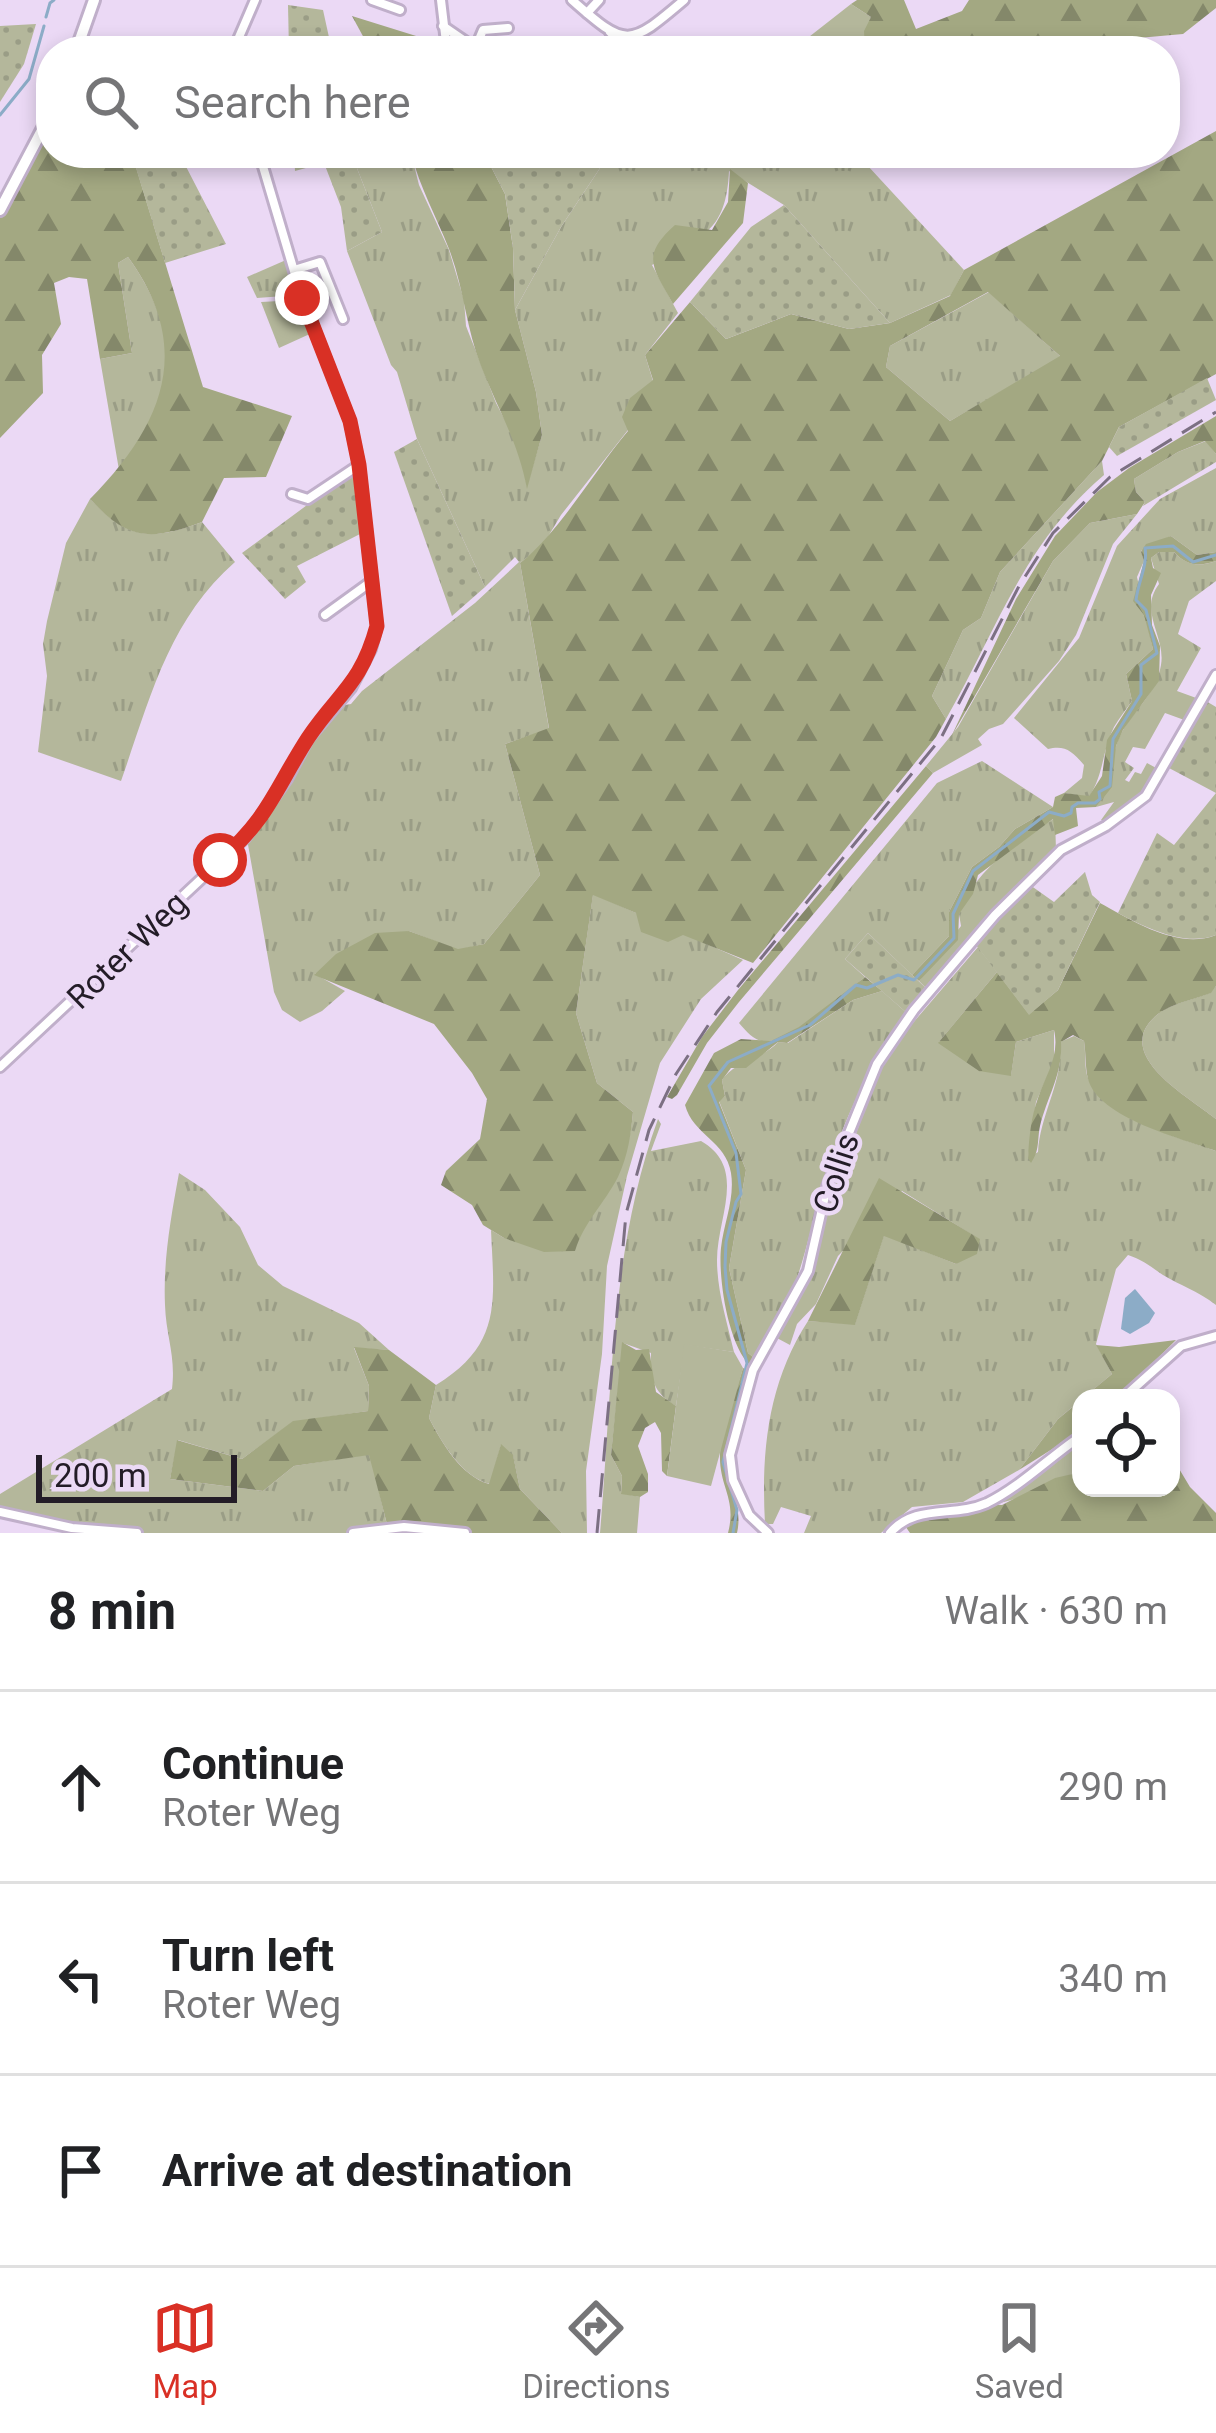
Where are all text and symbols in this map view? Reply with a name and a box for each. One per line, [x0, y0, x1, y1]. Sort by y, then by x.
search box [36, 36, 1180, 168]
icon: search [78, 69, 144, 135]
text: Search here [174, 76, 411, 129]
route end [275, 271, 329, 325]
route start [193, 833, 247, 887]
street label: Roter Weg [59, 883, 195, 1017]
street label: Collis [805, 1128, 867, 1218]
map controls [1072, 1389, 1180, 1497]
button: locate [1072, 1389, 1180, 1497]
scale bar [36, 1449, 237, 1502]
text: 200 m [54, 1456, 147, 1495]
text: 8 min [48, 1582, 176, 1641]
text: Walk · 630 m [944, 1588, 1168, 1634]
text: Continue [162, 1737, 344, 1790]
icon: ahead [48, 1754, 114, 1820]
text: 290 m [1058, 1764, 1168, 1810]
text: Roter Weg [162, 1790, 341, 1836]
text: Turn left [162, 1929, 334, 1982]
icon: left [48, 1946, 114, 2012]
text: 340 m [1058, 1956, 1168, 2002]
text: Roter Weg [162, 1982, 341, 2028]
icon: arrive [48, 2138, 114, 2204]
text: Arrive at destination [162, 2144, 573, 2197]
tab: Map [152, 2295, 218, 2406]
tab: Directions [522, 2295, 671, 2406]
tab: Saved [975, 2295, 1064, 2406]

